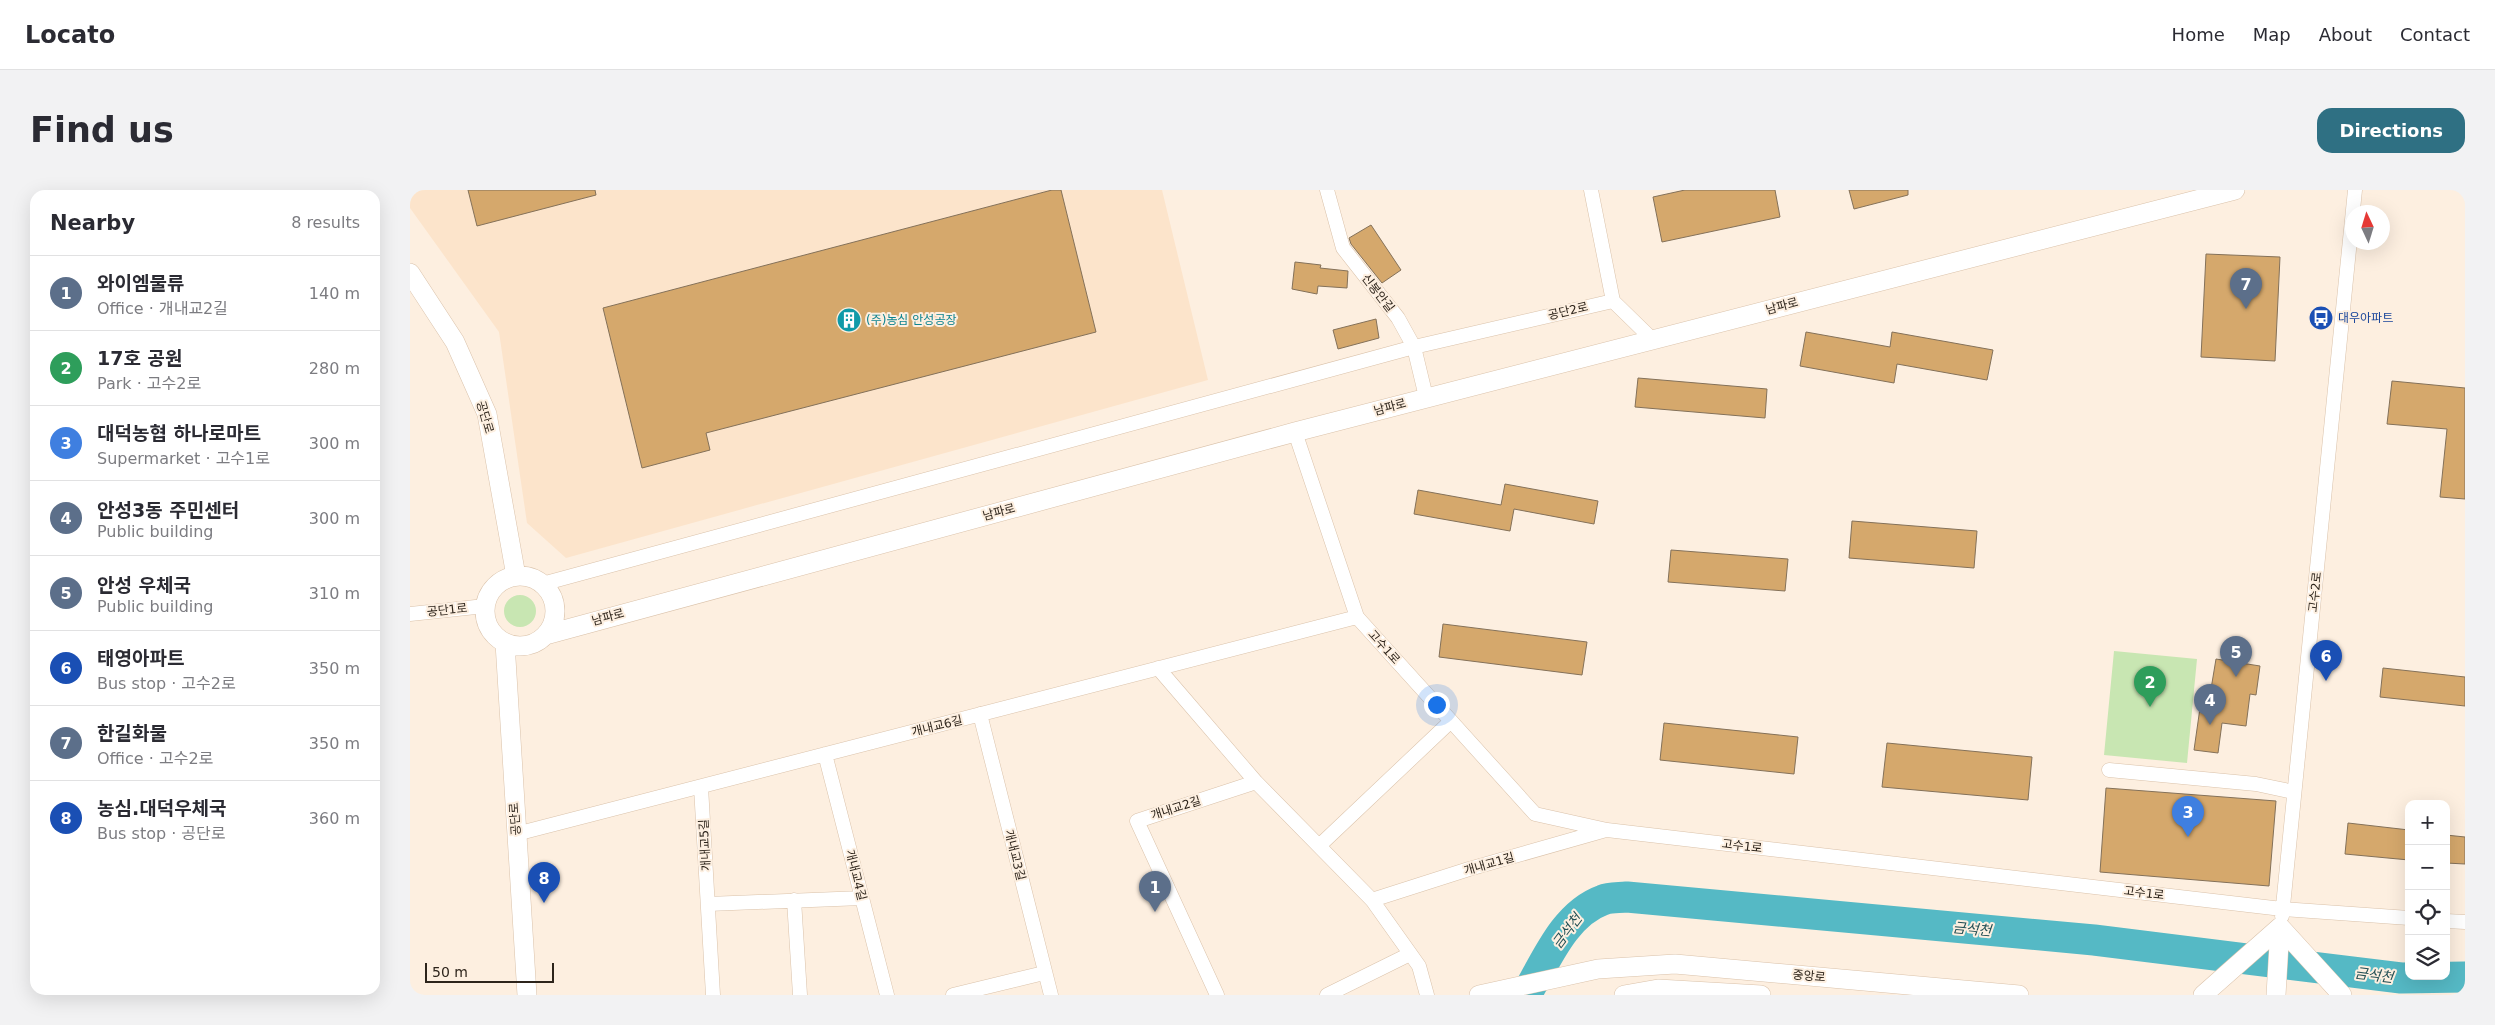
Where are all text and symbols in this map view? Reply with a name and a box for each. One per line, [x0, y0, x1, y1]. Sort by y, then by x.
text: Locato [25, 21, 115, 49]
text: Home [2172, 24, 2225, 45]
text: Map [2253, 24, 2291, 45]
text: About [2319, 24, 2372, 45]
text: Contact [2400, 24, 2470, 45]
button: Directions [2317, 108, 2465, 153]
text: Find us [30, 110, 174, 150]
north arrow [2345, 205, 2390, 250]
text: Nearby [50, 211, 135, 235]
text: 8 results [291, 213, 360, 232]
pin: 7 [2230, 268, 2262, 309]
street label: 신봉안길 [1359, 271, 1397, 315]
text: 와이엠물류 [97, 272, 184, 294]
text: 1 [60, 284, 72, 303]
text: 140 m [309, 284, 360, 303]
street label: 남파로 [1764, 295, 1800, 317]
text: Office · 개내교2길 [97, 299, 228, 318]
street label: 공단2로 [1547, 300, 1589, 322]
bus stop icon: 대우아파트 [2308, 305, 2334, 331]
building icon: (주)농심 안성공장 [836, 307, 862, 333]
place label: 대우아파트 [2338, 311, 2393, 325]
place label: (주)농심 안성공장 [866, 313, 956, 327]
text: 17호 공원 [97, 347, 183, 369]
text: 2 [60, 359, 72, 378]
text: 280 m [309, 359, 360, 378]
text: Park · 고수2로 [97, 374, 201, 393]
street label: 남파로 [1372, 396, 1408, 418]
street label: 공단로 [474, 399, 496, 435]
text: 대덕농협 하나로마트 [97, 422, 261, 444]
text: 3 [60, 434, 72, 453]
text: 300 m [309, 434, 360, 453]
text: Supermarket · 고수1로 [97, 449, 270, 468]
text: 안성3동 주민센터 [97, 499, 239, 521]
street label: 남파로 [981, 501, 1017, 523]
text: 4 [60, 509, 72, 528]
text: 300 m [309, 509, 360, 528]
text: Public building [97, 522, 214, 541]
street label: 고수2로 [2306, 571, 2324, 613]
text: 안성 우체국 [97, 574, 191, 596]
text: 5 [60, 584, 72, 603]
text: 310 m [309, 584, 360, 603]
text: Public building [97, 597, 214, 616]
street label: 공단1로 [426, 601, 468, 619]
street label: 남파로 [590, 606, 626, 628]
street label: 고수1로 [1365, 627, 1403, 667]
pin: 5 [2220, 636, 2252, 677]
pin: 6 [2310, 640, 2342, 681]
text: 태영아파트 [97, 647, 184, 669]
text: 6 [60, 659, 72, 678]
text: 350 m [309, 659, 360, 678]
pin: 2 [2134, 666, 2166, 707]
text: Bus stop · 고수2로 [97, 674, 236, 693]
pin: 4 [2194, 684, 2226, 725]
your location [1424, 692, 1450, 718]
street label: 개내교6길 [910, 713, 964, 739]
text: 한길화물 [97, 722, 167, 744]
text: 7 [60, 734, 72, 753]
text: 350 m [309, 734, 360, 753]
text: Office · 고수2로 [97, 749, 213, 768]
street label: 개내교2길 [1149, 793, 1203, 823]
pin: 3 [2172, 796, 2204, 837]
text: 농심.대덕우체국 [97, 797, 227, 819]
map controls [2405, 800, 2450, 980]
button: + [2405, 800, 2450, 845]
street label: 공단로 [507, 802, 523, 836]
text: 8 [60, 809, 72, 828]
text: 360 m [309, 809, 360, 828]
street label: 개내교5길 [697, 819, 713, 871]
text: Bus stop · 공단로 [97, 824, 226, 843]
street label: 개내교3길 [1002, 828, 1028, 882]
street label: 고수1로 [1721, 837, 1763, 855]
button: − [2405, 845, 2450, 890]
street label: 개내교4길 [843, 848, 869, 902]
street label: 개내교1길 [1462, 850, 1516, 878]
pin: 8 [528, 862, 560, 903]
pin: 1 [1139, 871, 1171, 912]
street label: 고수1로 [2123, 884, 2165, 902]
button: locate [2405, 890, 2450, 935]
water label: 금석천 [1549, 910, 1586, 951]
water label: 금석천 [1952, 919, 1993, 939]
button: layers [2405, 935, 2450, 980]
scale bar [425, 960, 554, 983]
text: 50 m [432, 964, 468, 980]
water label: 금석천 [2354, 965, 2395, 985]
street label: 중앙로 [1792, 968, 1826, 984]

